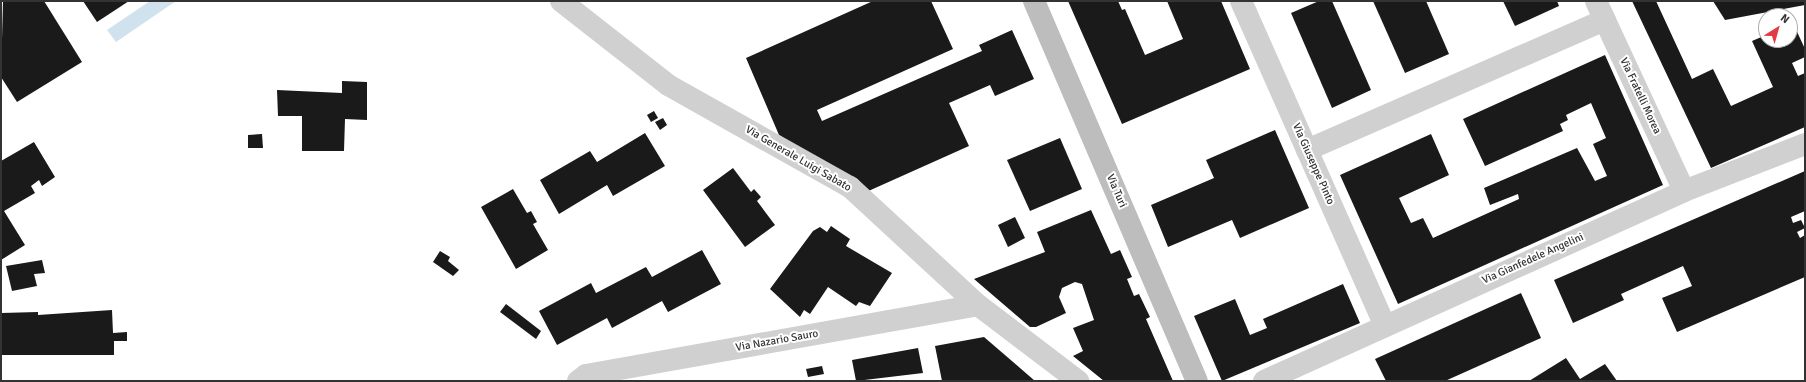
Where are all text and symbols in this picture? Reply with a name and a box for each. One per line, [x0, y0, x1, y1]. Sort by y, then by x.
north arrow [1758, 8, 1798, 48]
text: N [1778, 11, 1792, 26]
street label: Via Fratelli Morea [1617, 56, 1663, 136]
street label: Via Giuseppe Pinto [1289, 121, 1337, 207]
street label: Via Generale Luigi Sabato [743, 123, 853, 195]
street label: Via Turi [1103, 172, 1129, 210]
street label: Via Gianfedele Angelini [1480, 231, 1586, 287]
street label: Via Nazario Sauro [735, 327, 819, 355]

